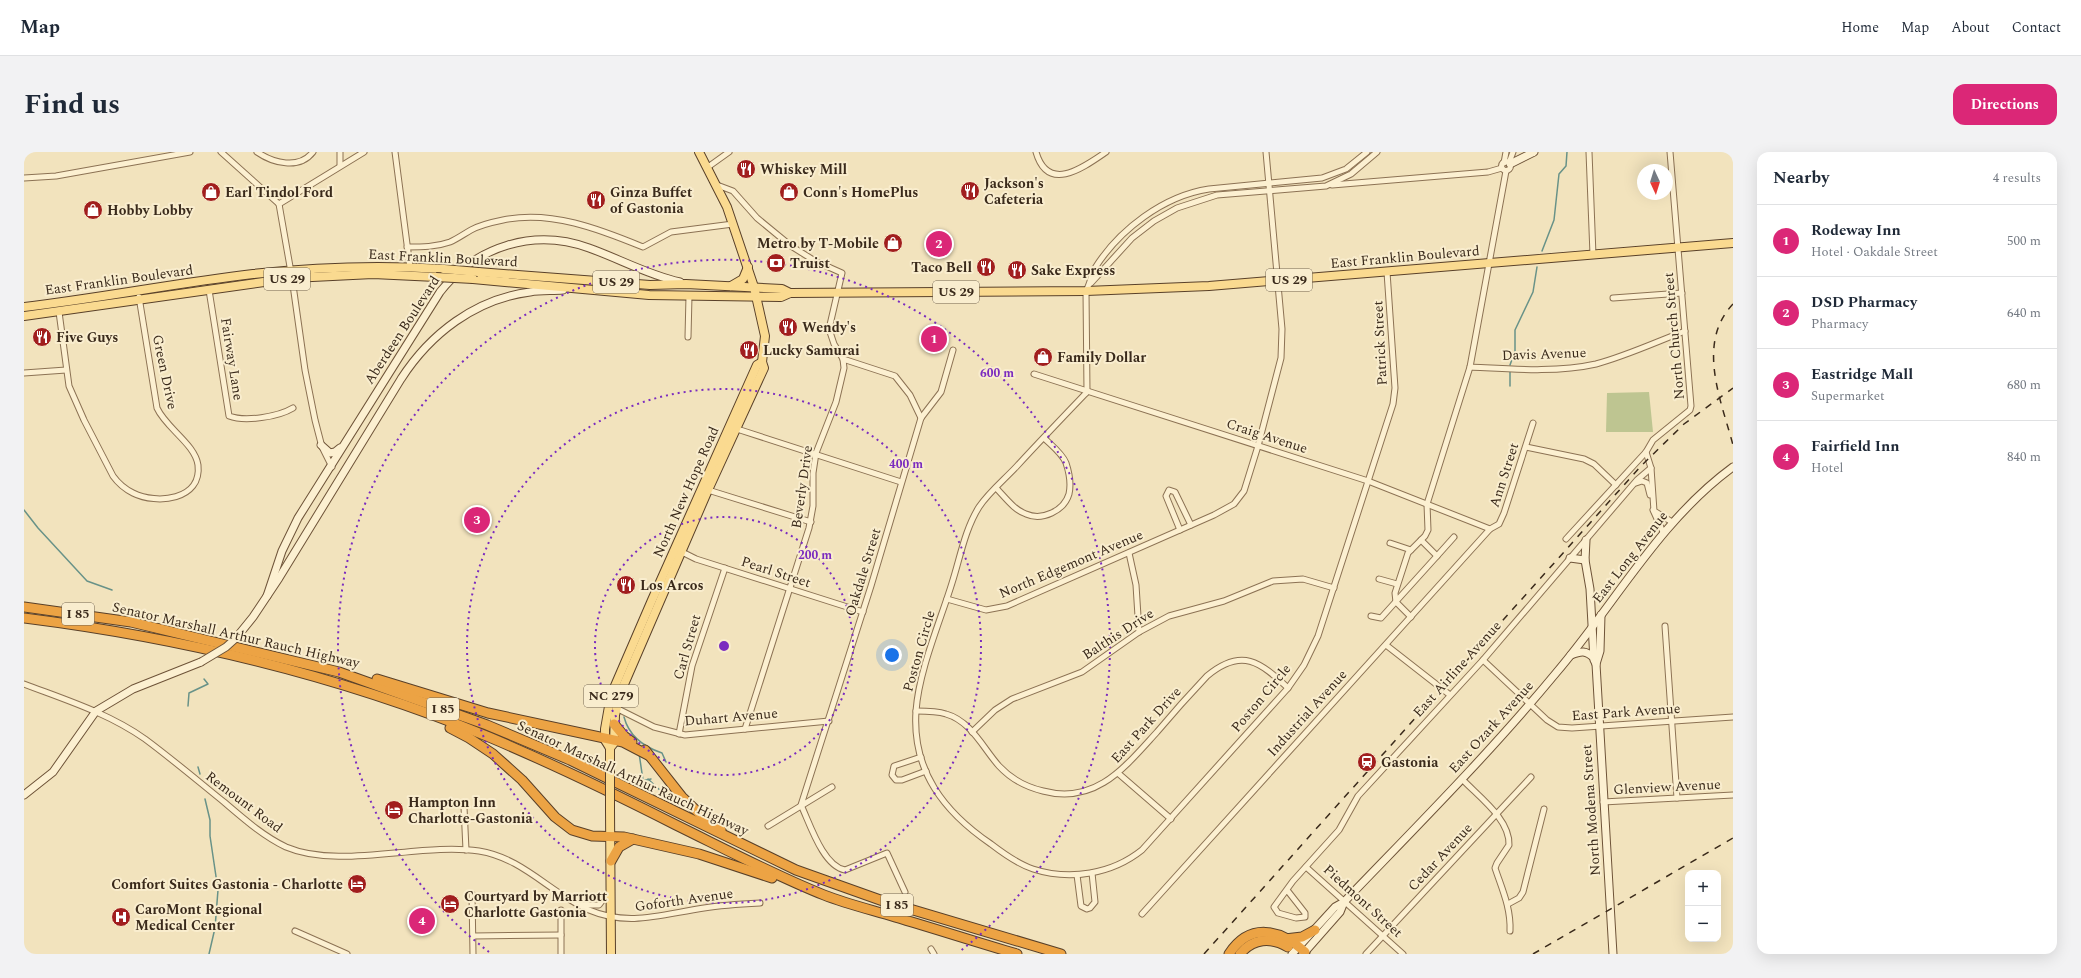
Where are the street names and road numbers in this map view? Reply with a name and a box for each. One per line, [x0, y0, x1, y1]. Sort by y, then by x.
street label: East Franklin Boulevard [1330, 240, 1481, 274]
street label: East Franklin Boulevard [368, 244, 518, 272]
street label: East Franklin Boulevard [43, 259, 195, 301]
road number: US 29 [264, 268, 310, 290]
road number: US 29 [1266, 269, 1312, 291]
street label: Aberdeen Boulevard [359, 271, 445, 389]
road number: US 29 [593, 271, 639, 293]
street label: North Church Street [1658, 271, 1690, 401]
road number: US 29 [933, 281, 979, 303]
street label: Patrick Street [1367, 300, 1393, 386]
street label: Fairway Lane [215, 316, 249, 402]
street label: Green Drive [147, 333, 183, 411]
street label: Davis Avenue [1501, 342, 1587, 366]
street label: Craig Avenue [1224, 413, 1311, 459]
street label: North New Hope Road [648, 423, 724, 561]
street label: Ann Street [1484, 440, 1524, 510]
street label: Beverly Drive [786, 444, 818, 530]
street label: East Long Avenue [1587, 506, 1673, 608]
street label: North Edgemont Avenue [996, 524, 1146, 604]
street label: Oakdale Street [840, 525, 886, 619]
street label: Pearl Street [738, 551, 814, 593]
street label: Senator Marshall Arthur Rauch Highway [110, 596, 363, 674]
road number: I 85 [62, 603, 94, 625]
street label: Balthis Drive [1078, 603, 1158, 665]
street label: Poston Circle [897, 608, 941, 694]
street label: Carl Street [668, 612, 706, 682]
street label: East Airline Avenue [1408, 616, 1506, 722]
street label: Poston Circle [1226, 659, 1296, 737]
street label: Industrial Avenue [1262, 665, 1352, 761]
street label: East Ozark Avenue [1444, 676, 1539, 778]
street label: East Park Drive [1106, 682, 1186, 768]
road number: NC 279 [584, 685, 638, 707]
road number: I 85 [427, 698, 459, 720]
street label: East Park Avenue [1571, 698, 1681, 726]
street label: Duhart Avenue [683, 702, 779, 732]
street label: Senator Marshall Arthur Rauch Highway [514, 715, 753, 842]
street label: North Modena Street [1576, 744, 1606, 876]
street label: Remount Road [201, 766, 287, 838]
street label: Glenview Avenue [1613, 774, 1722, 800]
street label: Cedar Avenue [1403, 818, 1477, 896]
street label: Piedmont Street [1318, 859, 1408, 943]
street label: Goforth Avenue [633, 883, 735, 917]
road number: I 85 [881, 894, 913, 916]

